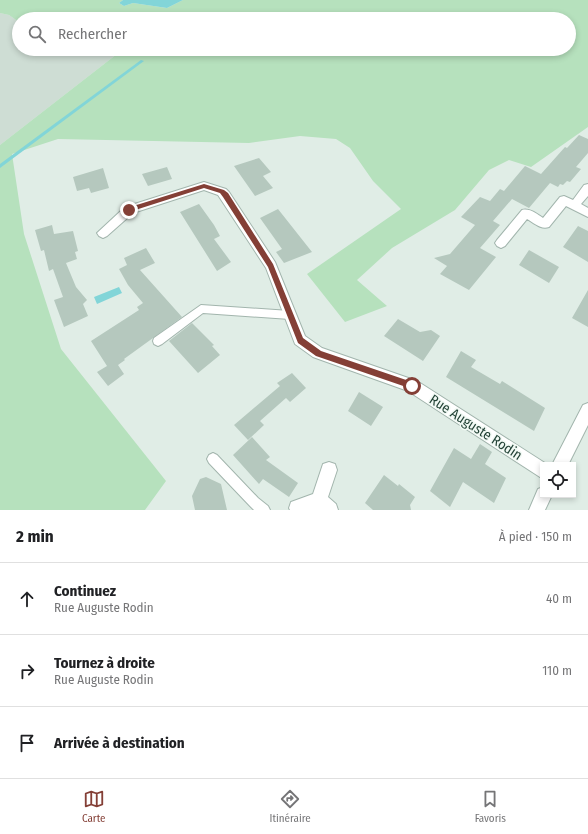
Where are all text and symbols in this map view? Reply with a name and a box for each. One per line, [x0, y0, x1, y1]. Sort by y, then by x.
search box [12, 12, 576, 56]
icon: search [26, 23, 48, 45]
text: Rechercher [58, 25, 127, 43]
route end [120, 201, 138, 219]
route start [403, 377, 421, 395]
street label: Rue Auguste Rodin [426, 391, 525, 464]
map controls [540, 462, 576, 498]
button: locate [540, 462, 576, 498]
text: 2 min [16, 526, 54, 547]
text: À pied · 150 m [499, 529, 572, 544]
text: Continuez [54, 582, 116, 600]
icon: ahead [16, 588, 38, 610]
text: 40 m [546, 591, 572, 606]
text: Rue Auguste Rodin [54, 600, 154, 615]
text: Tournez à droite [54, 654, 155, 672]
icon: right [16, 660, 38, 682]
text: 110 m [542, 663, 572, 678]
text: Rue Auguste Rodin [54, 672, 154, 687]
icon: arrive [16, 732, 38, 754]
text: Arrivée à destination [54, 734, 185, 752]
tab: Carte [82, 788, 106, 825]
tab: Itinéraire [270, 788, 311, 825]
tab: Favoris [475, 788, 506, 825]

